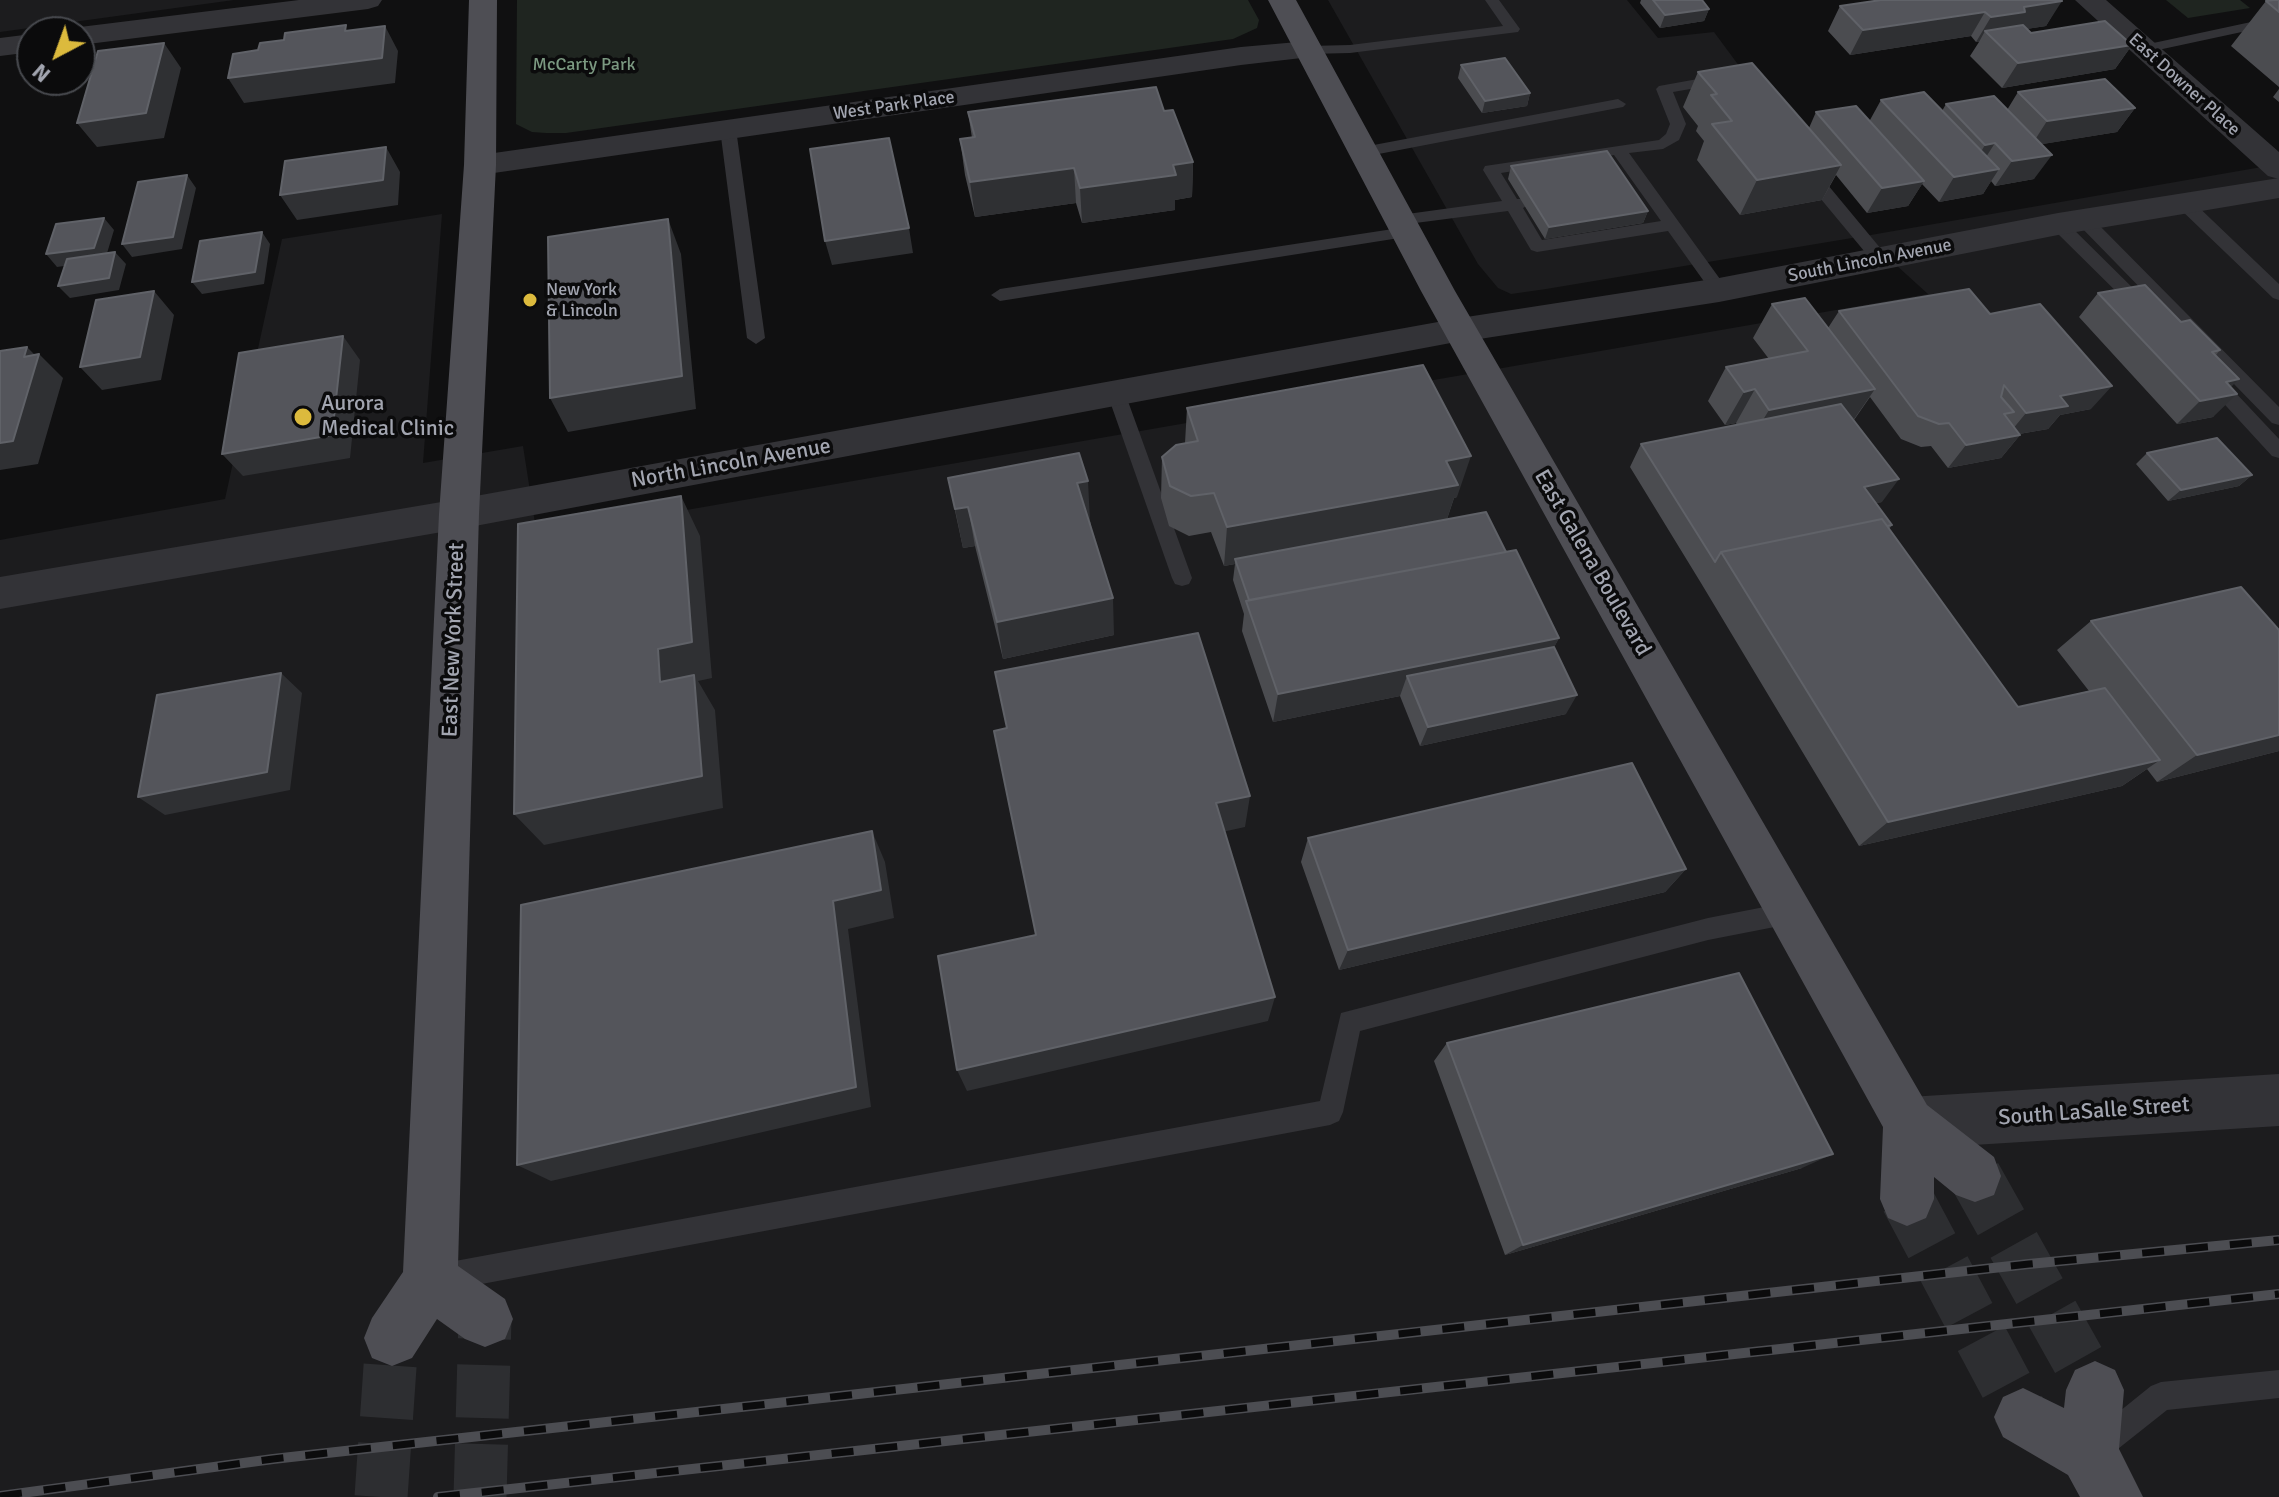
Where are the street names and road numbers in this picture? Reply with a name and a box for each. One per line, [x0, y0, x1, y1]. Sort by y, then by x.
street label: East Downer Place [2124, 29, 2244, 141]
street label: West Park Place [832, 87, 956, 125]
street label: South Lincoln Avenue [1786, 235, 1954, 287]
street label: North Lincoln Avenue [629, 433, 833, 495]
street label: East Galena Boulevard [1528, 465, 1656, 661]
street label: East New York Street [437, 542, 471, 738]
street label: South LaSalle Street [1997, 1092, 2191, 1132]

